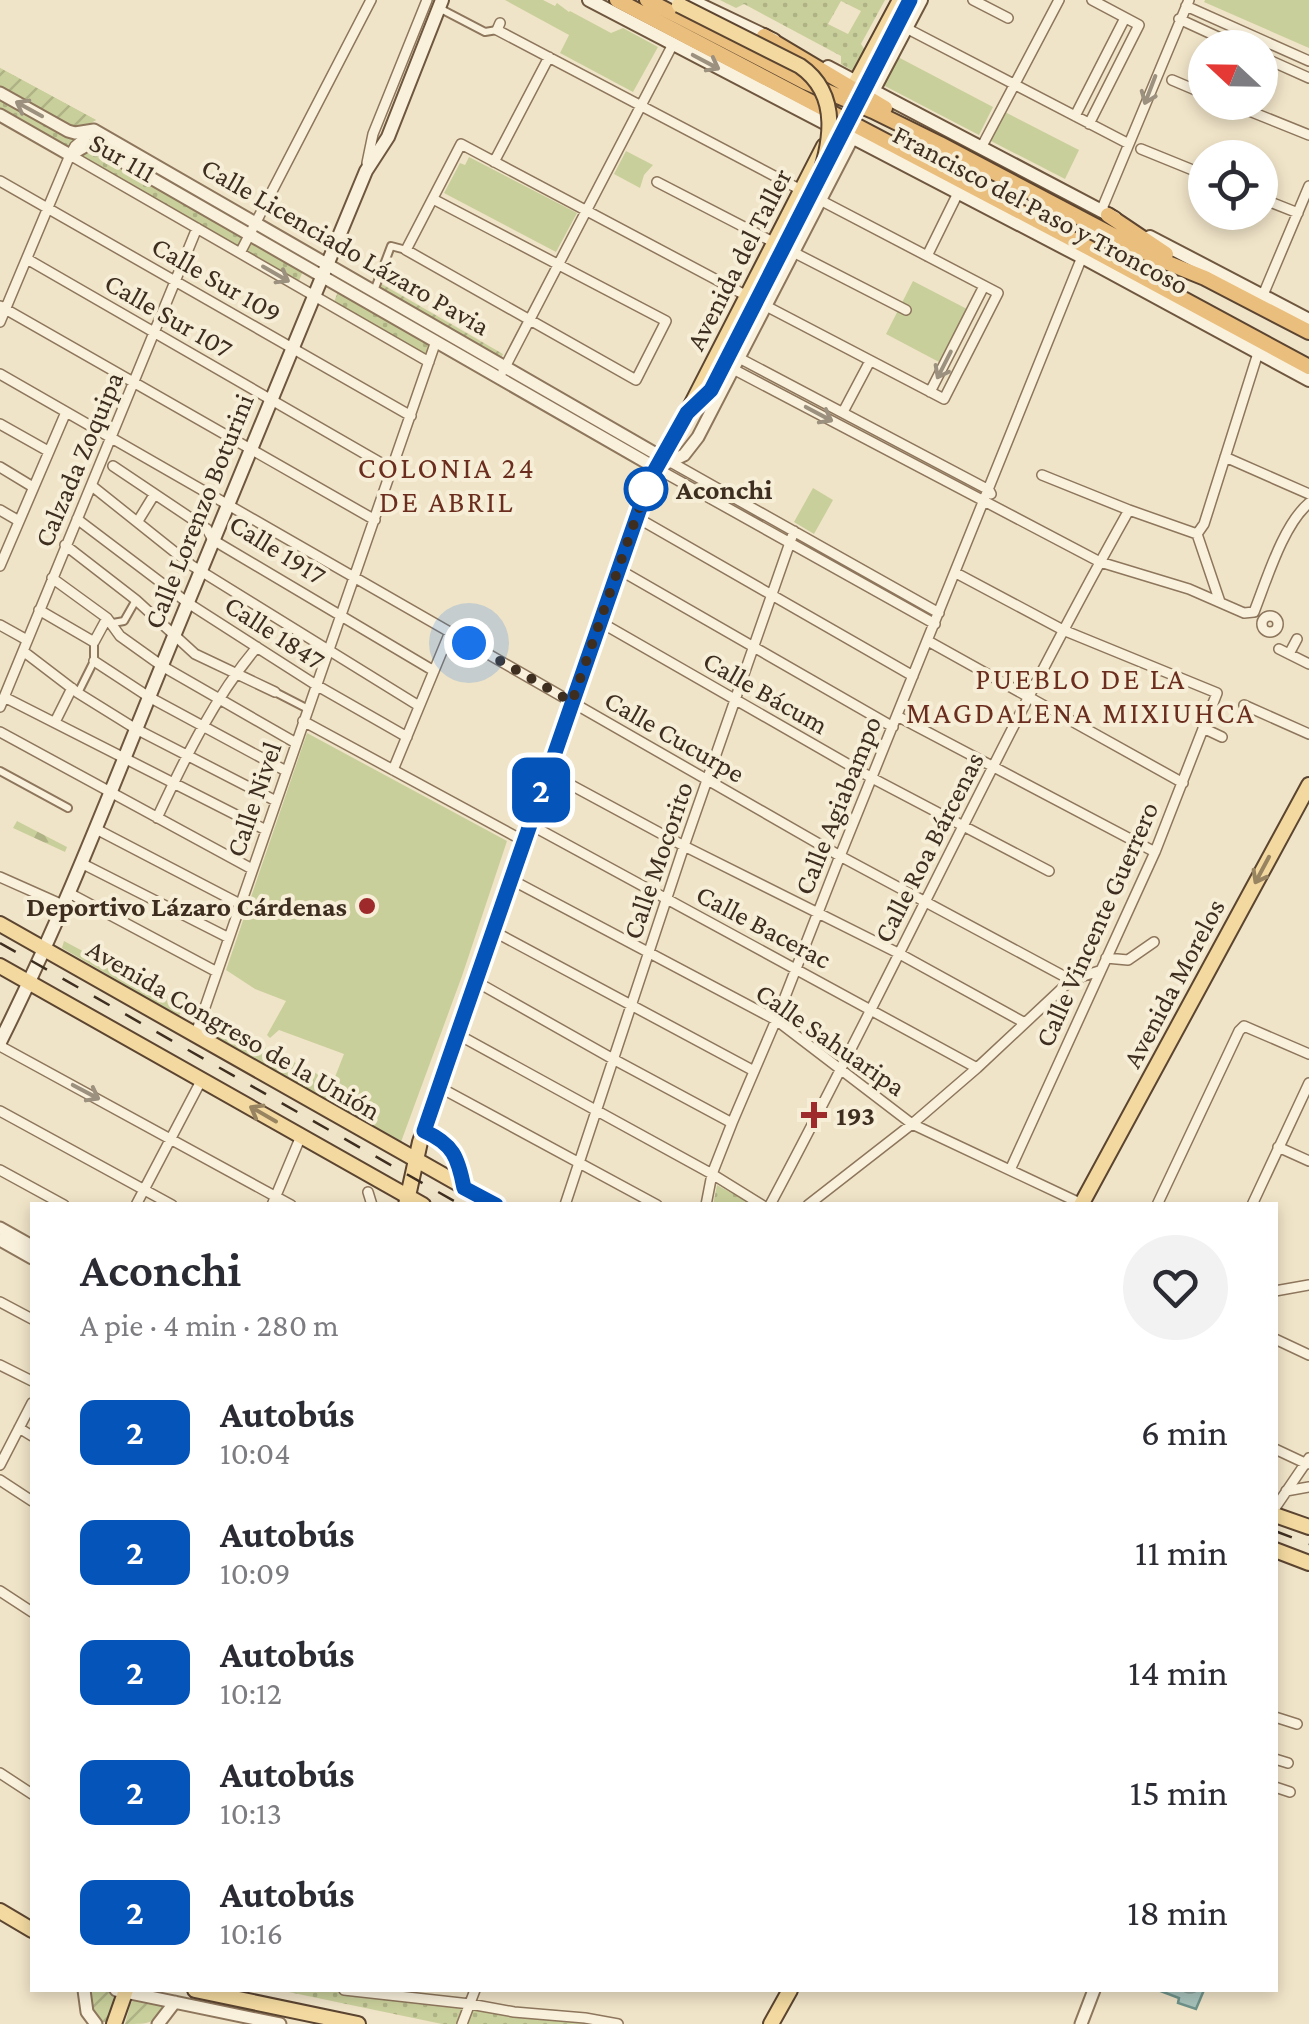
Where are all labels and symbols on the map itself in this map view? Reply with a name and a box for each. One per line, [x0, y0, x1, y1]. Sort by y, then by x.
north arrow [1188, 30, 1278, 120]
one-way arrow [691, 53, 721, 72]
one-way arrow [1140, 74, 1158, 104]
one-way arrow [15, 99, 44, 119]
street label: Francisco del Paso y Troncoso [888, 118, 1194, 301]
street label: Sur 111 [84, 126, 161, 189]
street label: Calle Licenciado Lázaro Pavia [196, 151, 495, 342]
street label: Avenida del Taller [679, 163, 798, 355]
street label: Calle Sur 109 [147, 230, 287, 329]
one-way arrow [261, 264, 290, 284]
street label: Calle Sur 107 [99, 266, 238, 364]
one-way arrow [934, 350, 953, 379]
street label: Calzada Zoquipa [28, 367, 129, 551]
street label: Calle Lorenzo Boturini [137, 389, 260, 633]
one-way arrow [804, 405, 834, 424]
district label: COLONIA 24 DE ABRIL [358, 451, 536, 518]
marker: Aconchi [625, 468, 667, 510]
place label: Aconchi [675, 474, 772, 505]
street label: Calle 1917 [224, 508, 332, 591]
street label: Calle 1847 [219, 589, 330, 676]
your location [444, 618, 494, 668]
street label: Calle Bácum [698, 644, 834, 741]
district label: PUEBLO DE LA MAGDALENA MIXIUHCA [906, 662, 1256, 729]
street label: Calle Cucurpe [599, 684, 750, 789]
street label: Calle Agiabampo [788, 711, 887, 899]
street label: Calle Nivel [219, 738, 288, 861]
street label: Calle Roa Bárcenas [867, 747, 990, 948]
line badge: 2 [508, 758, 574, 822]
street label: Calle Mocorito [616, 777, 699, 943]
street label: Calle Vincente Guerrero [1028, 797, 1164, 1051]
one-way arrow [1252, 855, 1272, 885]
street label: Calle Bacerac [691, 878, 837, 975]
place label: Deportivo Lázaro Cárdenas [26, 891, 347, 922]
street label: Avenida Morelos [1116, 894, 1231, 1073]
marker: Deportivo Lázaro Cárdenas [356, 895, 378, 917]
street label: Avenida Congreso de la Unión [82, 933, 386, 1126]
street label: Calle Sahuaripa [750, 976, 911, 1102]
one-way arrow [70, 1083, 100, 1102]
place label: 193 [836, 1100, 875, 1131]
marker: 193 [801, 1102, 827, 1128]
one-way arrow [249, 1104, 278, 1124]

